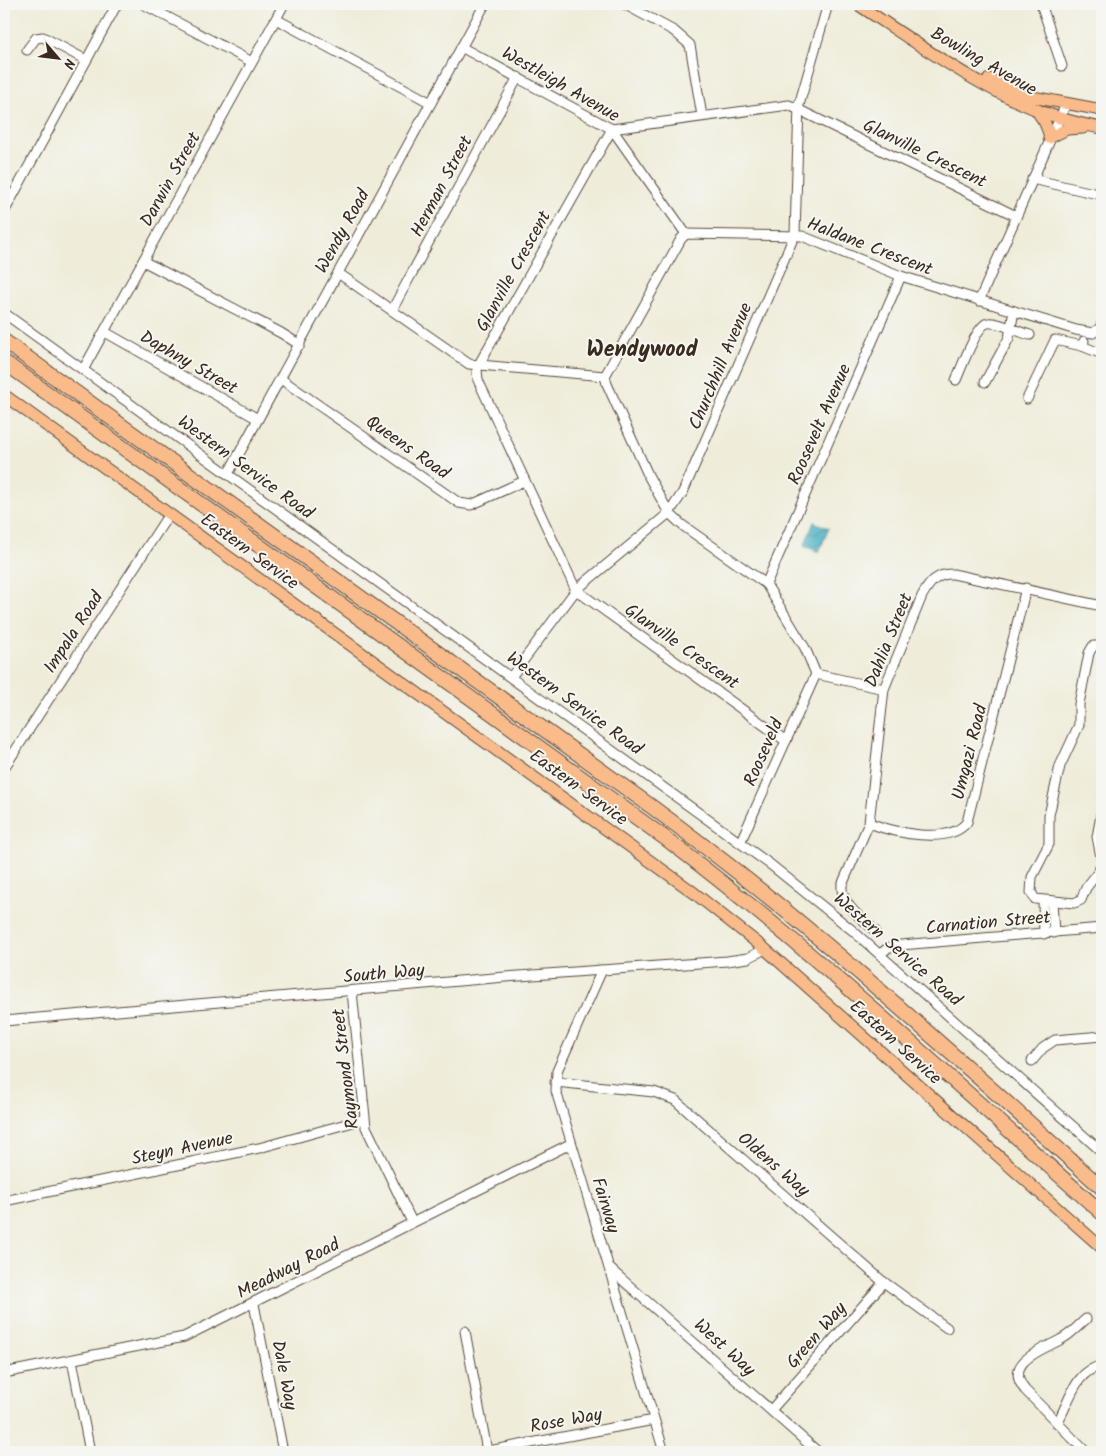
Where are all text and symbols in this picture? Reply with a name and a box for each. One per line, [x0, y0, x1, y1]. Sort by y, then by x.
street label: Bowling Avenue [925, 20, 1042, 105]
north arrow [32, 32, 82, 82]
street label: Westleigh Avenue [496, 40, 625, 131]
text: N [57, 55, 80, 73]
street label: Glanville Crescent [857, 112, 992, 197]
street label: Darwin Street [133, 126, 210, 233]
street label: Herman Street [403, 130, 482, 243]
street label: Wendy Road [308, 183, 379, 279]
street label: Glanville Crescent [469, 205, 560, 338]
street label: Haldane Crescent [802, 210, 937, 285]
street label: Churchhill Avenue [682, 298, 761, 435]
street label: Daphny Street [134, 323, 244, 404]
district label: Wendywood [586, 333, 699, 368]
street label: Roosevelt Avenue [781, 359, 860, 490]
street label: Western Service Road [171, 409, 320, 528]
street label: Queens Road [359, 409, 456, 488]
street label: Eastern Service [194, 506, 305, 598]
street label: Impala Road [37, 585, 112, 680]
street label: Dahlia Street [857, 588, 922, 692]
street label: Glanville Crescent [618, 597, 745, 698]
street label: Western Service Road [500, 645, 649, 764]
street label: Umgazi Road [945, 701, 997, 803]
street label: Rooseveld [737, 713, 793, 791]
street label: Eastern Service [523, 742, 634, 834]
street label: Western Service Road [826, 886, 969, 1015]
street label: Carnation Street [925, 904, 1053, 943]
street label: South Way [342, 956, 426, 992]
street label: Eastern Service [842, 993, 948, 1093]
street label: Raymond Street [325, 1006, 368, 1131]
street label: Steyn Avenue [129, 1125, 236, 1174]
street label: Oldens Way [730, 1125, 816, 1205]
street label: Fairway [582, 1174, 627, 1238]
street label: Meadway Road [232, 1231, 346, 1308]
street label: Green Way [780, 1296, 855, 1376]
street label: West Way [686, 1312, 762, 1384]
street label: Dale Way [263, 1338, 305, 1413]
street label: Rose Way [528, 1401, 605, 1442]

